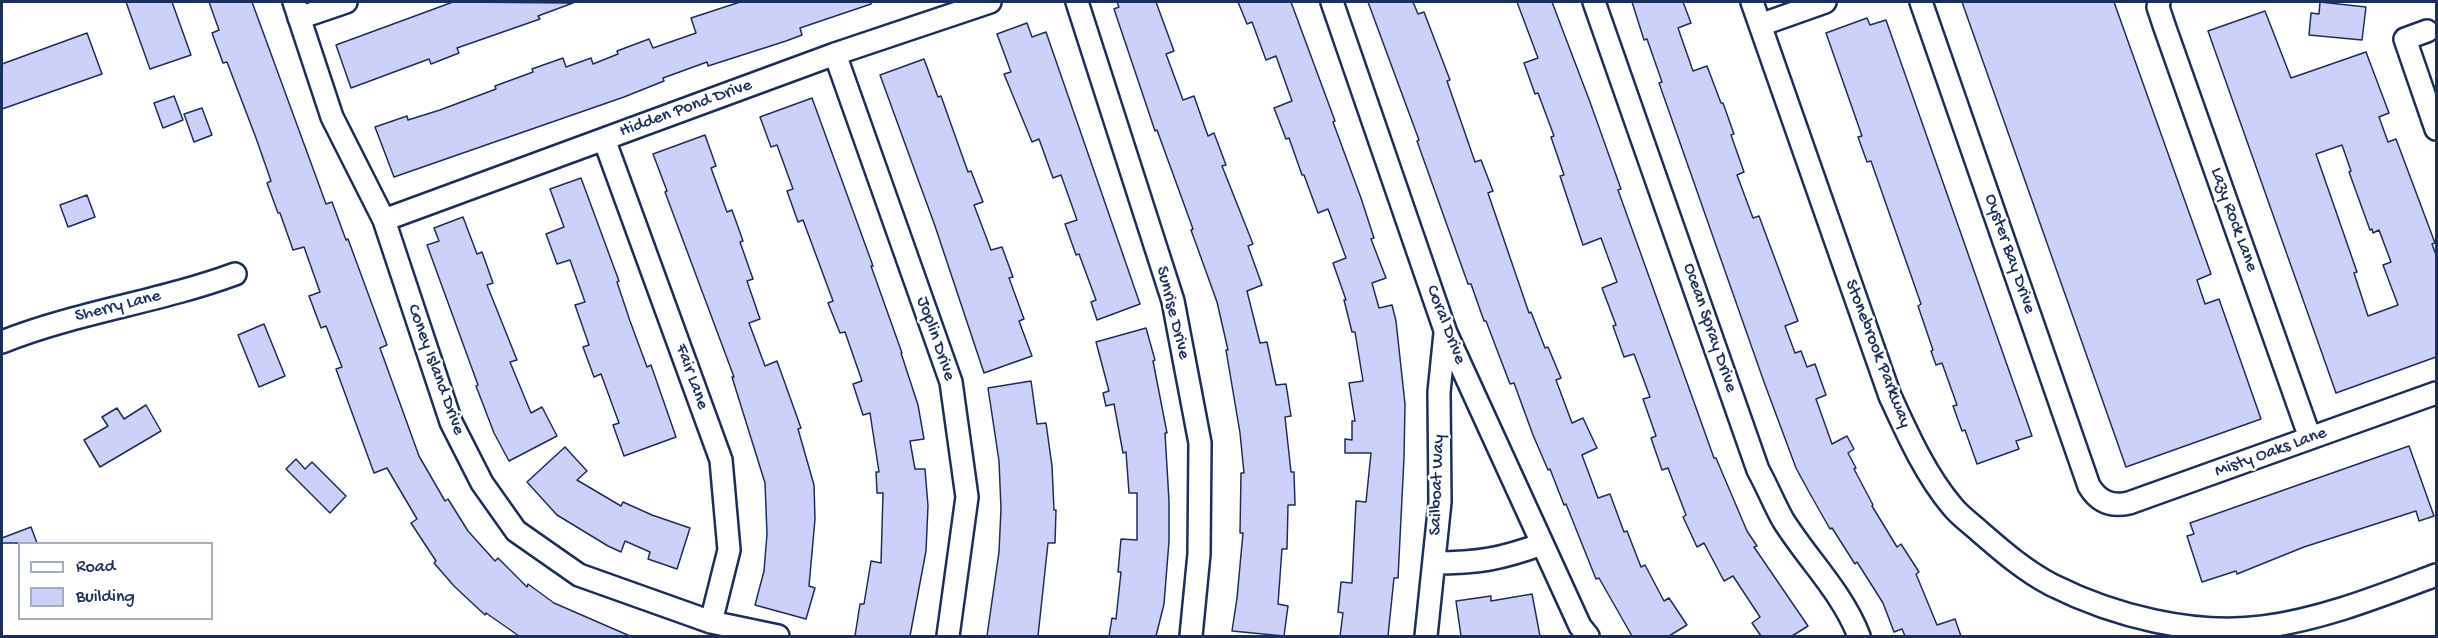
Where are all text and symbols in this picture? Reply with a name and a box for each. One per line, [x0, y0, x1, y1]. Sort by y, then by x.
street label: Hidden Pond Drive [617, 75, 755, 143]
street label: Lazy Rock Lane [2204, 165, 2262, 275]
street label: Oyster Bay Drive [1978, 191, 2040, 317]
street label: Ocean Spray Drive [1677, 261, 1741, 395]
street label: Sunrise Drive [1150, 264, 1194, 362]
street label: Stonebrook Parkway [1839, 277, 1915, 431]
street label: Coral Drive [1420, 282, 1470, 368]
street label: Sherry Lane [73, 286, 163, 328]
street label: Joplin Drive [911, 294, 959, 384]
street label: Coney Island Drive [401, 302, 469, 438]
street label: Fair Lane [669, 341, 713, 413]
street label: Misty Oaks Lane [2212, 423, 2330, 483]
street label: Sailboat Way [1425, 434, 1451, 536]
legend [18, 542, 213, 620]
text: Road [76, 557, 115, 578]
text: Building [76, 587, 135, 608]

